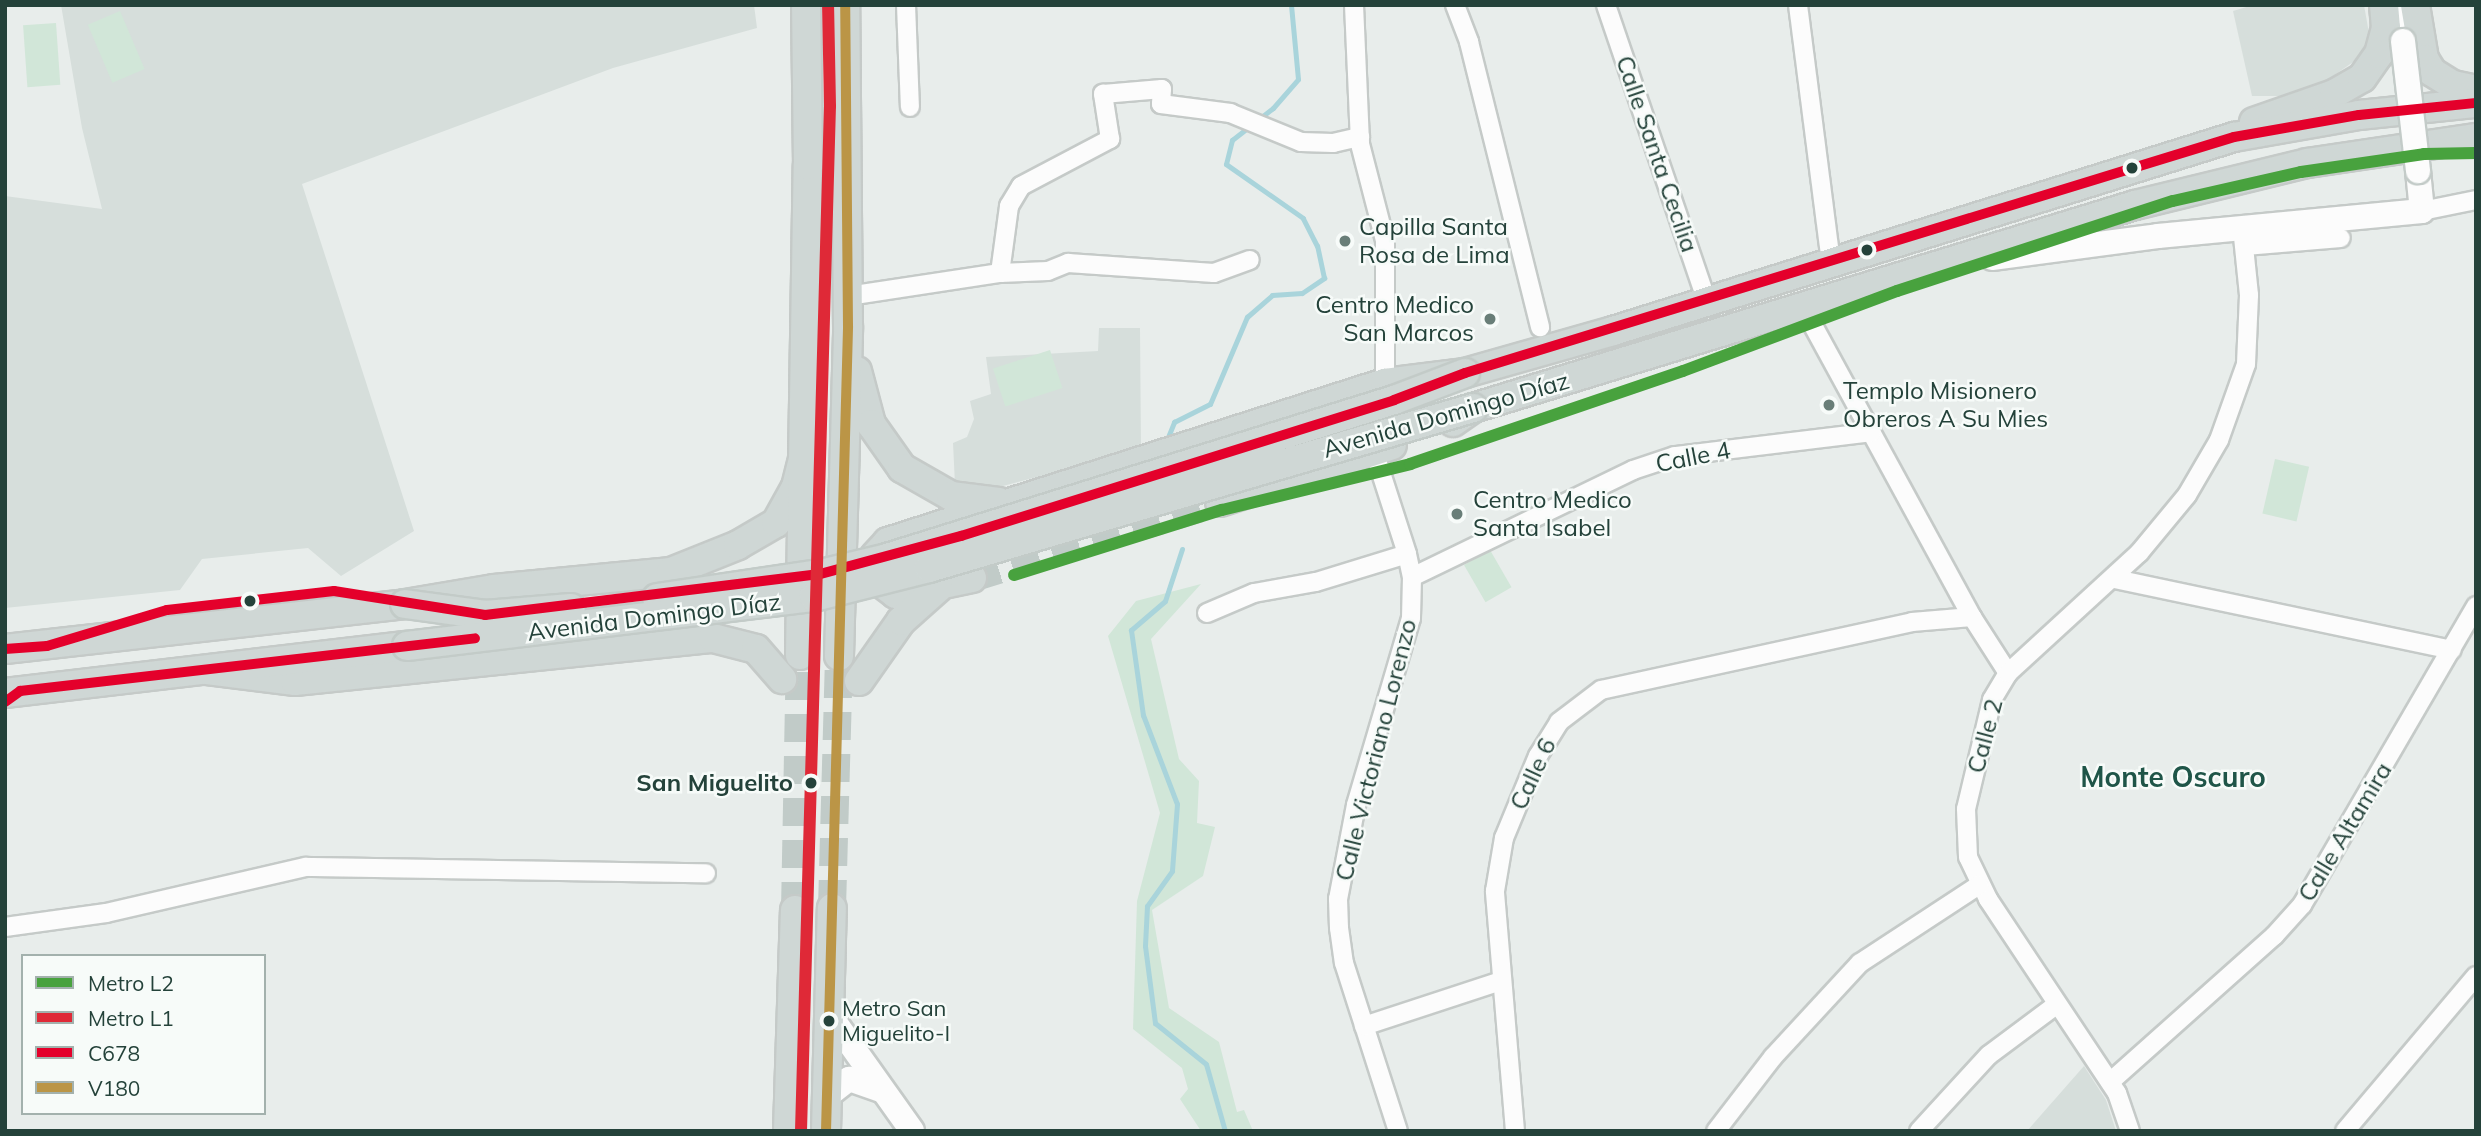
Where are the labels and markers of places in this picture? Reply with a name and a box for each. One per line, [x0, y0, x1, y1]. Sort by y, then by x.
unlabelled marker [2125, 161, 2139, 175]
place label: Capilla Santa Rosa de Lima [1359, 213, 1510, 269]
marker: Capilla Santa Rosa de Lima [1337, 233, 1353, 249]
unlabelled marker [1860, 243, 1874, 257]
place label: Centro Medico San Marcos [1315, 291, 1474, 347]
marker: Centro Medico San Marcos [1480, 309, 1500, 329]
place label: Templo Misionero Obreros A Su Mies [1843, 377, 2048, 433]
marker: Templo Misionero Obreros A Su Mies [1821, 397, 1837, 413]
place label: Centro Medico Santa Isabel [1473, 486, 1632, 542]
marker: Centro Medico Santa Isabel [1447, 504, 1467, 524]
unlabelled marker [243, 594, 257, 608]
place label: San Miguelito [636, 769, 793, 797]
marker: San Miguelito [799, 771, 823, 795]
place label: Metro San Miguelito-I [842, 995, 950, 1046]
marker: Metro San Miguelito-I [822, 1014, 836, 1028]

